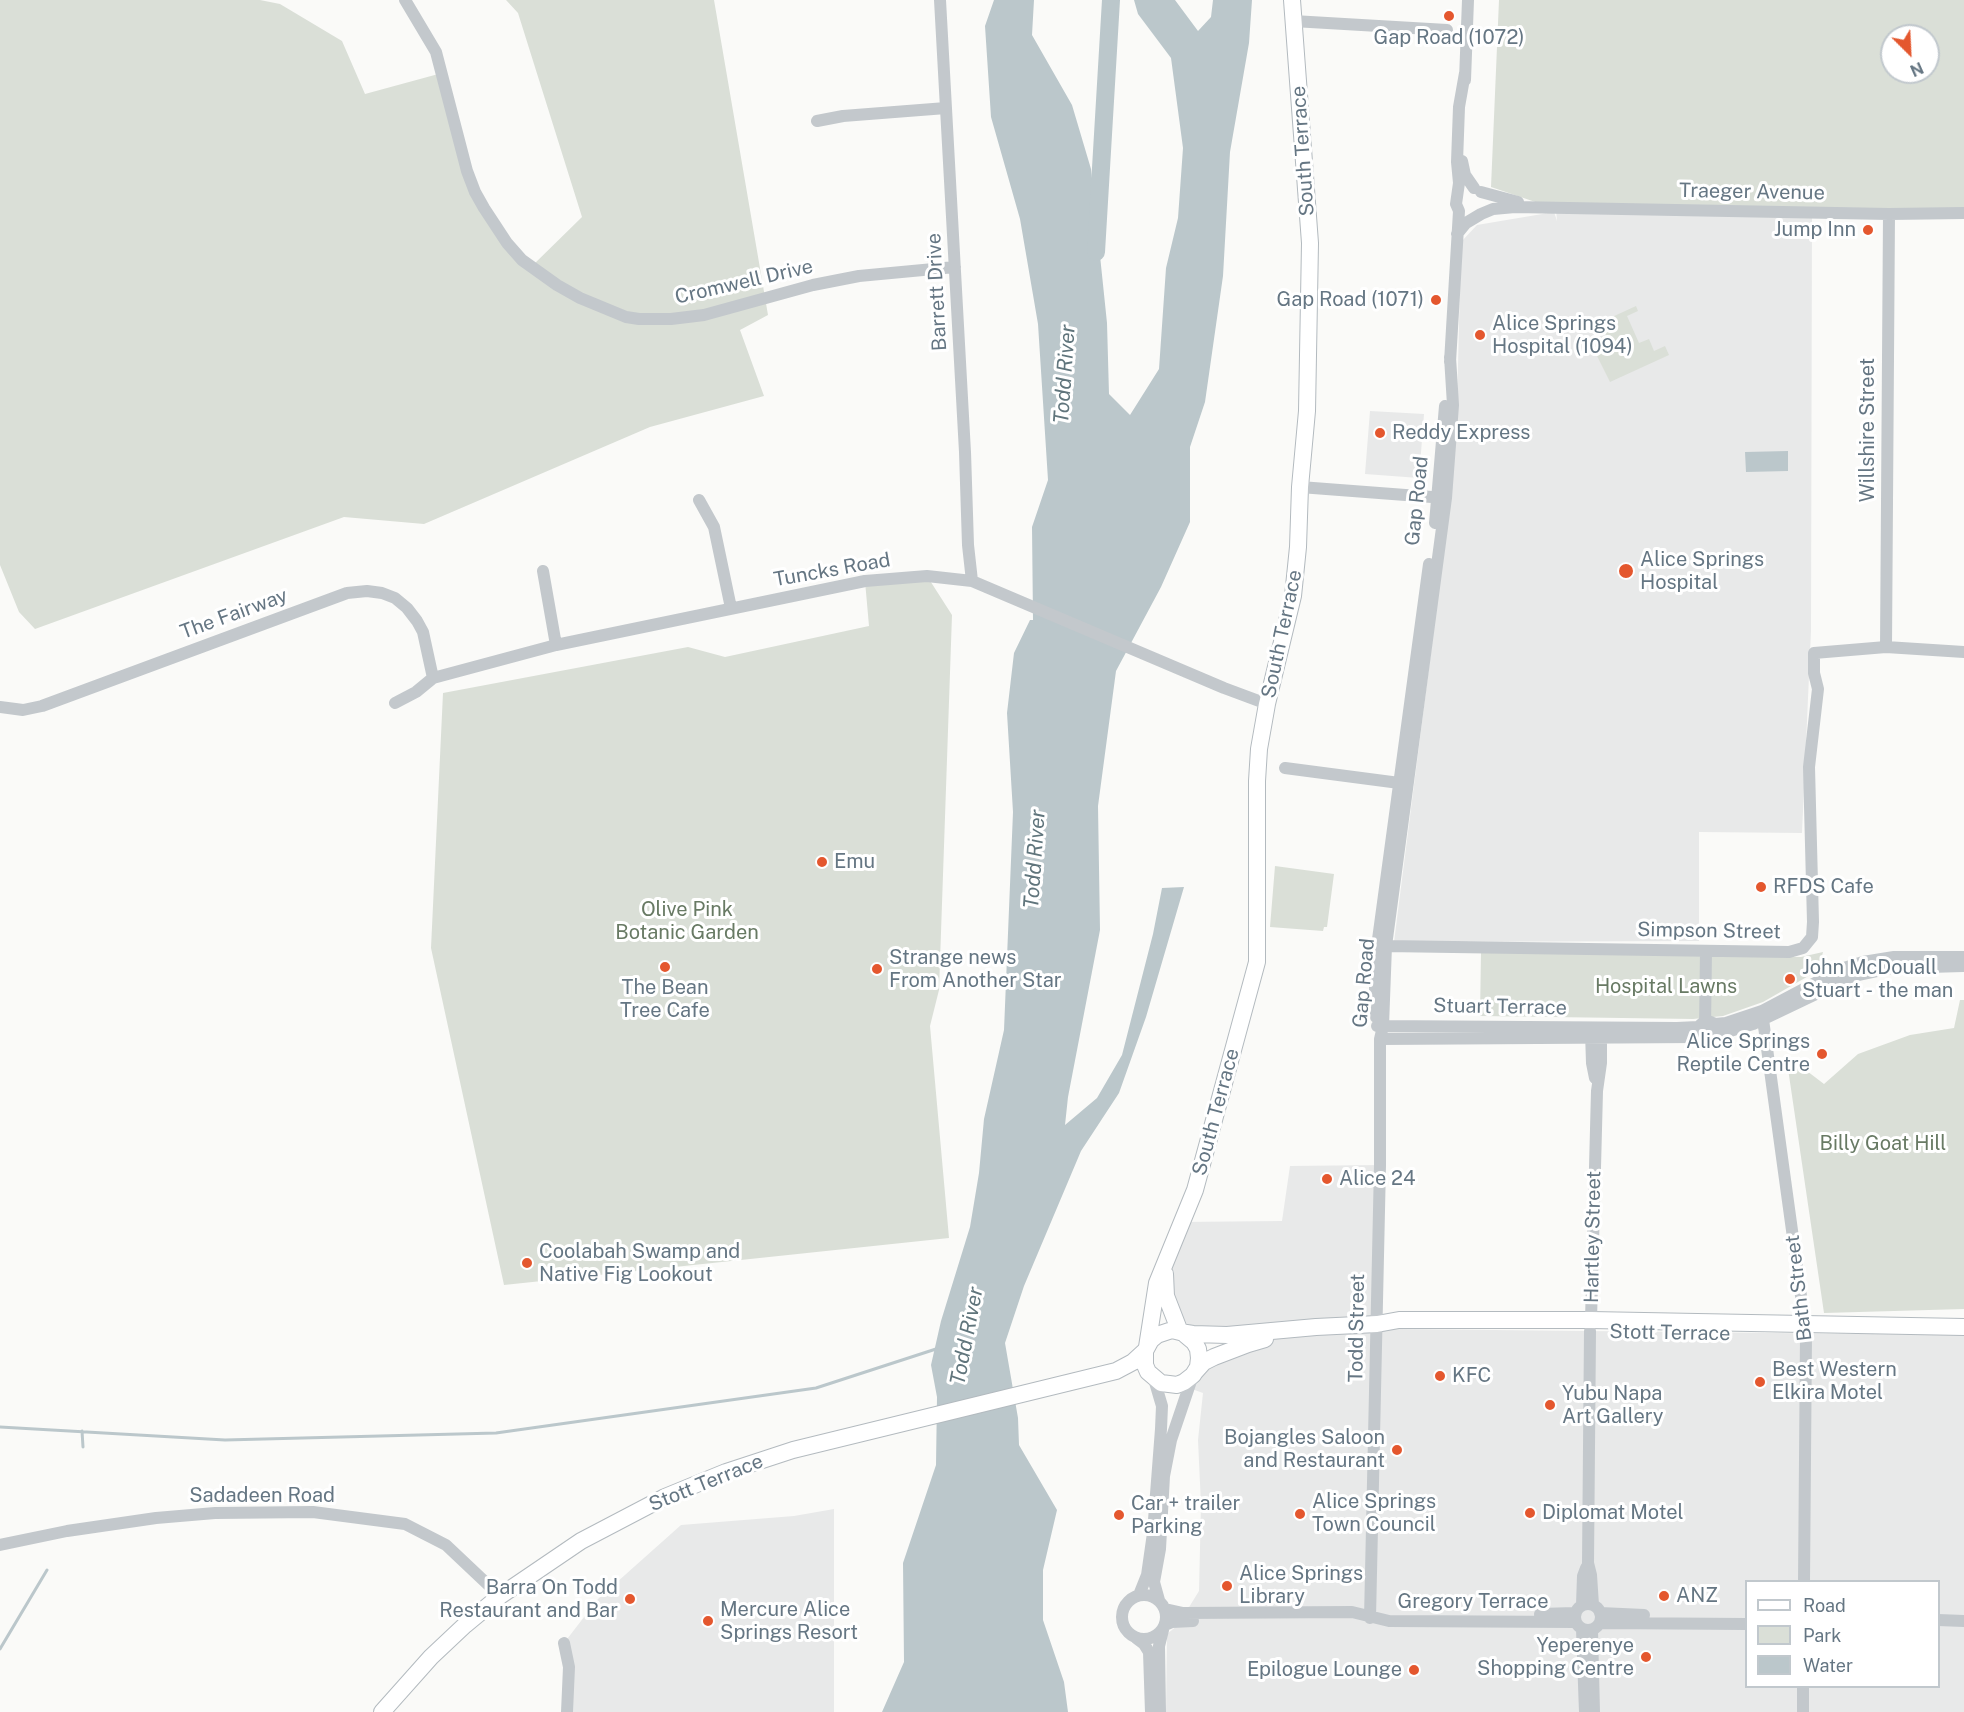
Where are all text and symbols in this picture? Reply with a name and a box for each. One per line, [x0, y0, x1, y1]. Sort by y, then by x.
marker: Gap Road (1072) [1442, 9, 1456, 23]
north arrow [1880, 24, 1940, 84]
place label: Gap Road (1072) [1374, 26, 1524, 50]
text: N [1907, 58, 1926, 80]
street label: South Terrace [1286, 85, 1320, 217]
street label: Traeger Avenue [1679, 179, 1825, 205]
place label: Jump Inn [1774, 218, 1856, 242]
marker: Jump Inn [1861, 223, 1875, 237]
street label: Barrett Drive [922, 232, 952, 352]
street label: Cromwell Drive [673, 254, 815, 310]
place label: Gap Road (1071) [1276, 288, 1424, 312]
marker: Gap Road (1071) [1429, 293, 1443, 307]
place label: Alice Springs Hospital (1094) [1492, 312, 1633, 359]
water label: Todd River [1049, 324, 1081, 424]
marker: Alice Springs Hospital (1094) [1473, 328, 1487, 342]
street label: Willshire Street [1856, 358, 1880, 502]
place label: Reddy Express [1392, 421, 1530, 445]
marker: Reddy Express [1373, 426, 1387, 440]
street label: Gap Road [1400, 455, 1434, 547]
street label: Tuncks Road [772, 548, 892, 592]
place label: Alice Springs Hospital [1640, 548, 1764, 595]
marker: Alice Springs Hospital [1617, 562, 1635, 580]
street label: South Terrace [1257, 568, 1307, 700]
street label: The Fairway [177, 584, 291, 644]
water label: Todd River [1019, 809, 1051, 909]
place label: Emu [834, 850, 875, 874]
marker: Emu [815, 855, 829, 869]
place label: RFDS Cafe [1773, 875, 1874, 899]
marker: RFDS Cafe [1754, 880, 1768, 894]
park label: Olive Pink Botanic Garden [615, 898, 759, 945]
street label: Simpson Street [1637, 918, 1781, 944]
street label: Gap Road [1348, 937, 1380, 1029]
place label: Strange news From Another Star [889, 946, 1062, 993]
place label: John McDouall Stuart - the man [1802, 956, 1953, 1003]
marker: The Bean Tree Cafe [658, 960, 672, 974]
marker: Strange news From Another Star [870, 962, 884, 976]
marker: John McDouall Stuart - the man [1783, 972, 1797, 986]
park label: Hospital Lawns [1595, 975, 1737, 999]
place label: The Bean Tree Cafe [620, 976, 710, 1023]
street label: Stuart Terrace [1433, 994, 1567, 1020]
place label: Alice Springs Reptile Centre [1676, 1030, 1810, 1077]
street label: South Terrace [1187, 1046, 1245, 1178]
marker: Alice Springs Reptile Centre [1815, 1047, 1829, 1061]
park label: Billy Goat Hill [1820, 1132, 1946, 1156]
place label: Alice 24 [1339, 1167, 1416, 1191]
street label: Hartley Street [1580, 1171, 1606, 1303]
marker: Alice 24 [1320, 1172, 1334, 1186]
street label: Bath Street [1781, 1234, 1817, 1342]
place label: Coolabah Swamp and Native Fig Lookout [539, 1240, 740, 1287]
marker: Coolabah Swamp and Native Fig Lookout [520, 1256, 534, 1270]
street label: Todd Street [1344, 1273, 1370, 1383]
water label: Todd River [945, 1285, 989, 1387]
street label: Stott Terrace [1609, 1320, 1731, 1346]
place label: Best Western Elkira Motel [1772, 1358, 1897, 1405]
place label: KFC [1452, 1364, 1491, 1388]
marker: KFC [1433, 1369, 1447, 1383]
marker: Best Western Elkira Motel [1753, 1375, 1767, 1389]
place label: Yubu Napa Art Gallery [1562, 1382, 1664, 1429]
marker: Yubu Napa Art Gallery [1543, 1398, 1557, 1412]
place label: Bojangles Saloon and Restaurant [1224, 1426, 1385, 1473]
marker: Bojangles Saloon and Restaurant [1390, 1443, 1404, 1457]
street label: Stott Terrace [645, 1449, 767, 1517]
street label: Sadadeen Road [189, 1484, 335, 1508]
place label: Alice Springs Town Council [1312, 1490, 1436, 1537]
place label: Car + trailer Parking [1131, 1492, 1240, 1539]
place label: Diplomat Motel [1542, 1501, 1684, 1525]
marker: Diplomat Motel [1523, 1506, 1537, 1520]
marker: Alice Springs Town Council [1293, 1507, 1307, 1521]
marker: Car + trailer Parking [1112, 1508, 1126, 1522]
place label: Alice Springs Library [1239, 1562, 1363, 1609]
place label: Barra On Todd Restaurant and Bar [439, 1576, 618, 1623]
marker: Alice Springs Library [1220, 1579, 1234, 1593]
legend [1745, 1580, 1940, 1688]
place label: ANZ [1676, 1584, 1718, 1608]
marker: ANZ [1657, 1589, 1671, 1603]
street label: Gregory Terrace [1398, 1590, 1548, 1614]
marker: Barra On Todd Restaurant and Bar [623, 1592, 637, 1606]
text: Road [1803, 1595, 1846, 1616]
place label: Mercure Alice Springs Resort [720, 1598, 858, 1645]
marker: Mercure Alice Springs Resort [701, 1614, 715, 1628]
text: Park [1803, 1625, 1841, 1646]
place label: Yeperenye Shopping Centre [1477, 1634, 1634, 1681]
marker: Yeperenye Shopping Centre [1639, 1650, 1653, 1664]
text: Water [1803, 1655, 1853, 1676]
place label: Epilogue Lounge [1247, 1658, 1402, 1682]
marker: Epilogue Lounge [1407, 1663, 1421, 1677]

